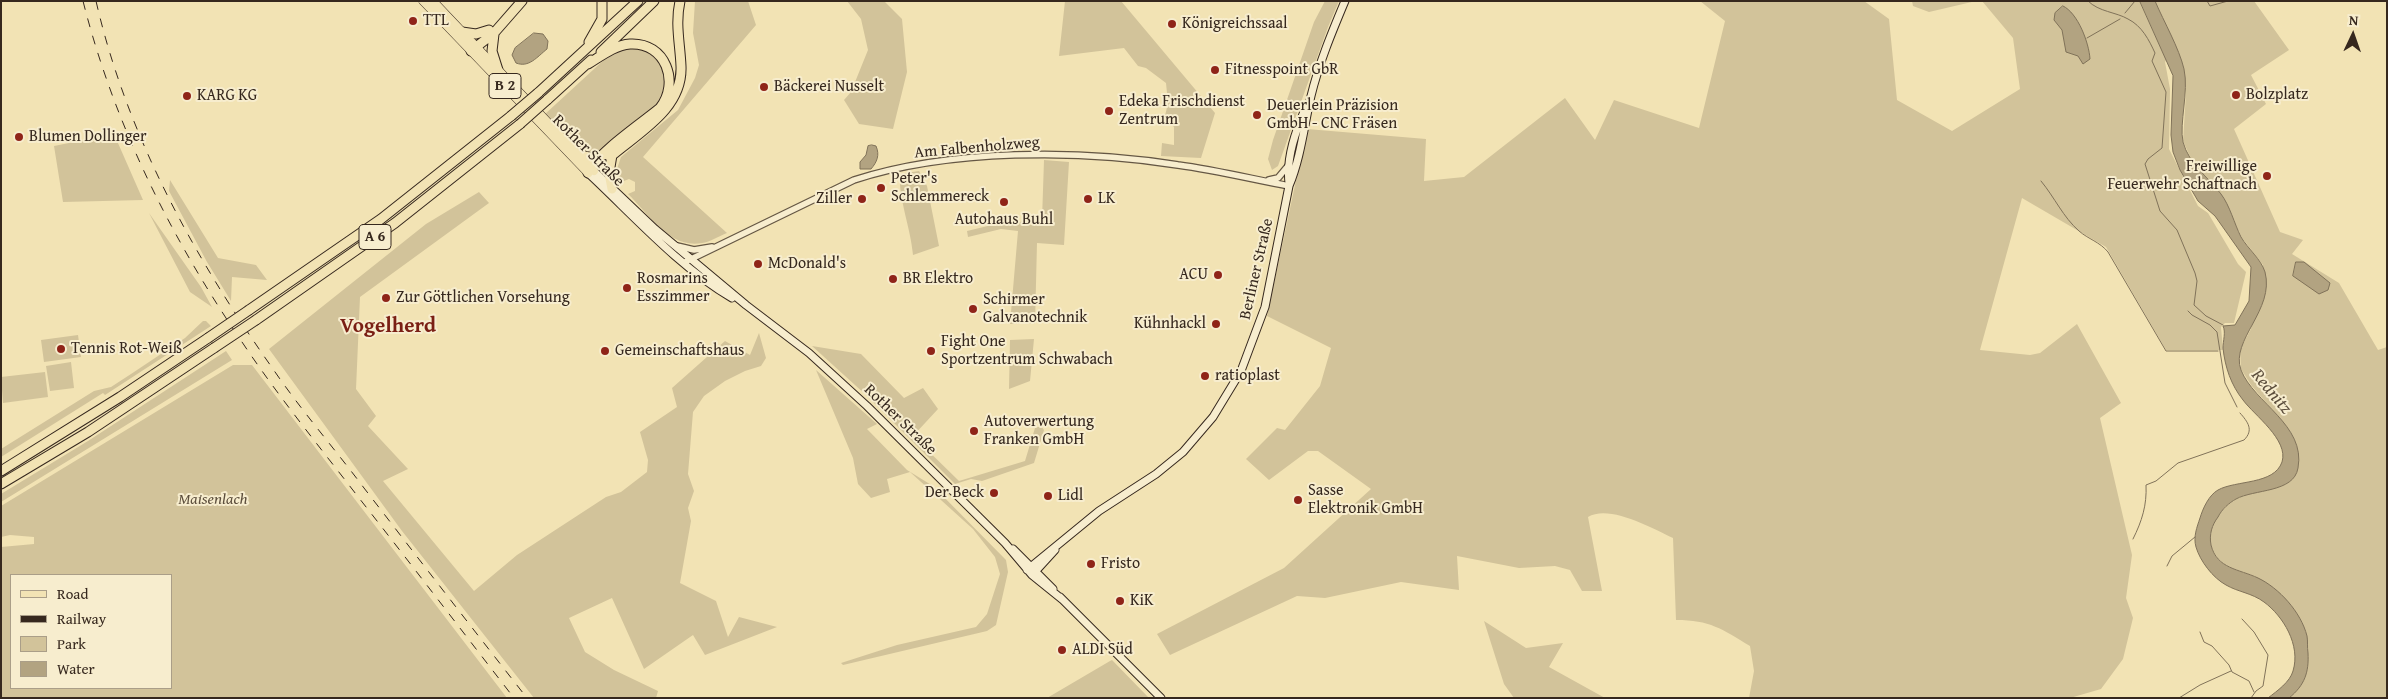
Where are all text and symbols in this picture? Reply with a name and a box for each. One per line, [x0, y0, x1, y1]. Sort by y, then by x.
north arrow [2328, 10, 2378, 60]
text: N [2349, 10, 2359, 30]
place label: TTL [423, 11, 449, 31]
place label: Königreichssaal [1182, 14, 1288, 34]
marker: TTL [407, 15, 419, 27]
marker: Königreichssaal [1166, 18, 1178, 30]
place label: Fitnesspoint GbR [1225, 60, 1339, 80]
marker: Fitnesspoint GbR [1209, 64, 1221, 76]
road number: B 2 [489, 74, 521, 98]
place label: Bäckerei Nusselt [774, 77, 884, 97]
marker: Bäckerei Nusselt [758, 81, 770, 93]
place label: Bolzplatz [2246, 85, 2308, 105]
place label: KARG KG [197, 86, 257, 106]
marker: Bolzplatz [2230, 89, 2242, 101]
marker: KARG KG [181, 90, 193, 102]
place label: Edeka Frischdienst Zentrum [1119, 92, 1245, 130]
place label: Deuerlein Präzision GmbH - CNC Fräsen [1267, 96, 1398, 134]
marker: Edeka Frischdienst Zentrum [1103, 105, 1115, 117]
marker: Deuerlein Präzision GmbH - CNC Fräsen [1251, 109, 1263, 121]
street label: Rother Straße [548, 111, 628, 191]
place label: Blumen Dollinger [29, 127, 147, 147]
marker: Blumen Dollinger [13, 131, 25, 143]
street label: Am Falbenholzweg [914, 133, 1040, 163]
place label: Freiwillige Feuerwehr Schaftnach [2108, 157, 2257, 195]
place label: Peter's Schlemmereck [891, 169, 989, 207]
marker: Freiwillige Feuerwehr Schaftnach [2261, 170, 2273, 182]
marker: Peter's Schlemmereck [875, 182, 887, 194]
place label: Ziller [816, 189, 852, 209]
place label: LK [1098, 189, 1115, 209]
marker: Ziller [856, 193, 868, 205]
marker: LK [1082, 193, 1094, 205]
marker: Autohaus Buhl [998, 196, 1010, 208]
place label: Autohaus Buhl [955, 210, 1053, 230]
street label: Berliner Straße [1236, 217, 1278, 321]
road number: A 6 [359, 224, 391, 250]
place label: McDonald's [768, 254, 846, 274]
marker: McDonald's [752, 258, 764, 270]
place label: ACU [1179, 265, 1208, 285]
place label: Rosmarins Esszimmer [637, 269, 710, 307]
place label: BR Elektro [903, 269, 973, 289]
marker: ACU [1212, 269, 1224, 281]
marker: BR Elektro [887, 273, 899, 285]
marker: Rosmarins Esszimmer [621, 282, 633, 294]
place label: Zur Göttlichen Vorsehung [396, 288, 570, 308]
place label: Schirmer Galvanotechnik [983, 290, 1087, 328]
marker: Zur Göttlichen Vorsehung [380, 292, 392, 304]
marker: Schirmer Galvanotechnik [967, 303, 979, 315]
district label: Vogelherd [340, 314, 436, 340]
place label: Kühnhackl [1134, 314, 1206, 334]
marker: Kühnhackl [1210, 318, 1222, 330]
place label: Fight One Sportzentrum Schwabach [941, 332, 1113, 370]
place label: Tennis Rot-Weiß [71, 339, 182, 359]
place label: Gemeinschaftshaus [615, 341, 744, 361]
marker: Tennis Rot-Weiß [55, 343, 67, 355]
marker: Gemeinschaftshaus [599, 345, 611, 357]
marker: Fight One Sportzentrum Schwabach [925, 345, 937, 357]
water label: Rednitz [2246, 365, 2296, 419]
place label: ratioplast [1215, 366, 1280, 386]
marker: ratioplast [1199, 370, 1211, 382]
street label: Rother Straße [860, 380, 940, 460]
place label: Autoverwertung Franken GmbH [984, 412, 1094, 450]
marker: Autoverwertung Franken GmbH [968, 425, 980, 437]
place label: Sasse Elektronik GmbH [1308, 481, 1423, 519]
place label: Der Beck [925, 483, 984, 503]
place label: Lidl [1058, 486, 1083, 506]
marker: Der Beck [988, 487, 1000, 499]
park label: Maisenlach [178, 490, 248, 510]
marker: Lidl [1042, 490, 1054, 502]
marker: Sasse Elektronik GmbH [1292, 494, 1304, 506]
place label: Fristo [1101, 554, 1140, 574]
marker: Fristo [1085, 558, 1097, 570]
legend [10, 574, 172, 689]
text: Road [57, 583, 88, 604]
place label: KiK [1130, 591, 1153, 611]
marker: KiK [1114, 595, 1126, 607]
text: Railway [57, 608, 106, 629]
text: Park [57, 633, 86, 654]
place label: ALDI Süd [1072, 640, 1133, 660]
marker: ALDI Süd [1056, 644, 1068, 656]
text: Water [57, 658, 95, 679]

